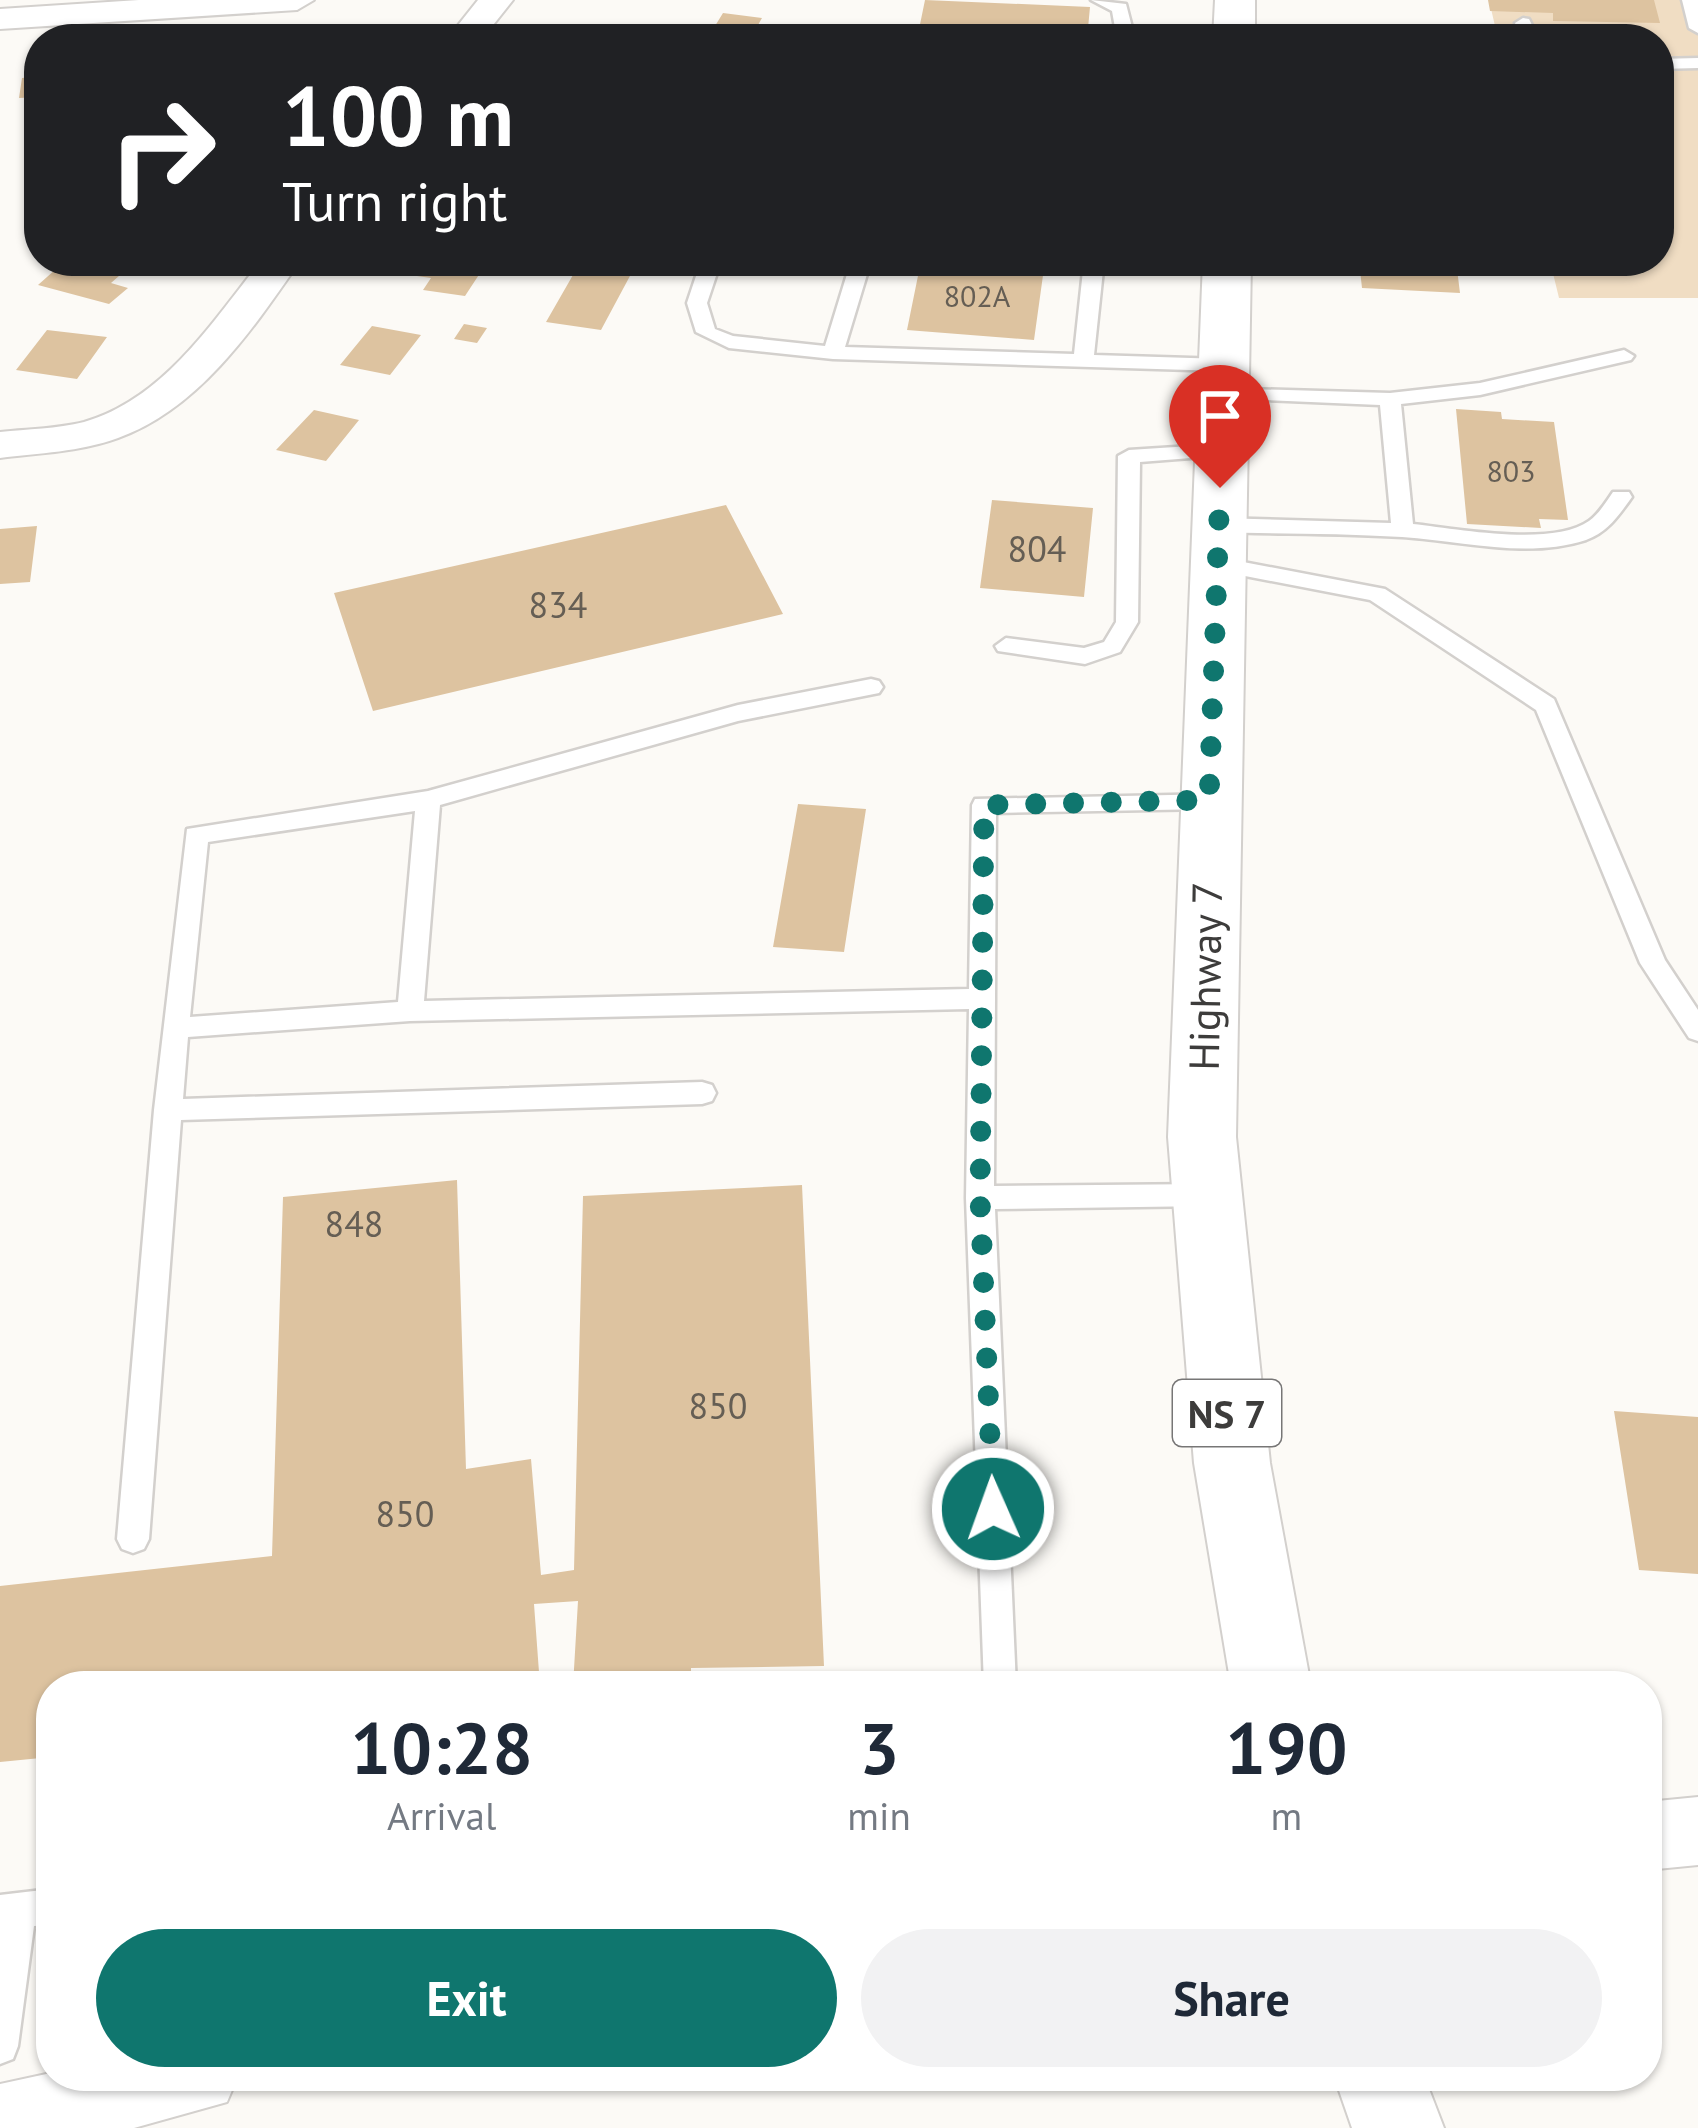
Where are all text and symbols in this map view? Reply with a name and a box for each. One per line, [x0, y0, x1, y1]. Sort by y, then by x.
text: 100 m [282, 60, 514, 169]
icon: right [84, 72, 240, 228]
text: Turn right [282, 166, 507, 236]
house number: 802A [944, 276, 1011, 315]
pin [1169, 365, 1271, 488]
icon: arrive [1187, 383, 1253, 449]
house number: 803 [1486, 451, 1536, 490]
house number: 804 [1008, 525, 1066, 572]
house number: 834 [529, 581, 587, 628]
street label: Highway 7 [1176, 881, 1234, 1071]
house number: 848 [325, 1200, 383, 1247]
road number: NS 7 [1173, 1380, 1281, 1446]
house number: 850 [689, 1382, 747, 1429]
position arrow [930, 1446, 1056, 1572]
house number: 850 [376, 1490, 434, 1537]
text: 10:28 [350, 1701, 533, 1794]
text: 3 [859, 1701, 900, 1794]
text: 190 [1225, 1701, 1348, 1794]
text: Arrival [387, 1790, 496, 1841]
text: min [847, 1790, 911, 1841]
text: m [1271, 1790, 1302, 1841]
button: Exit [96, 1929, 837, 2067]
button: Share [861, 1929, 1602, 2067]

